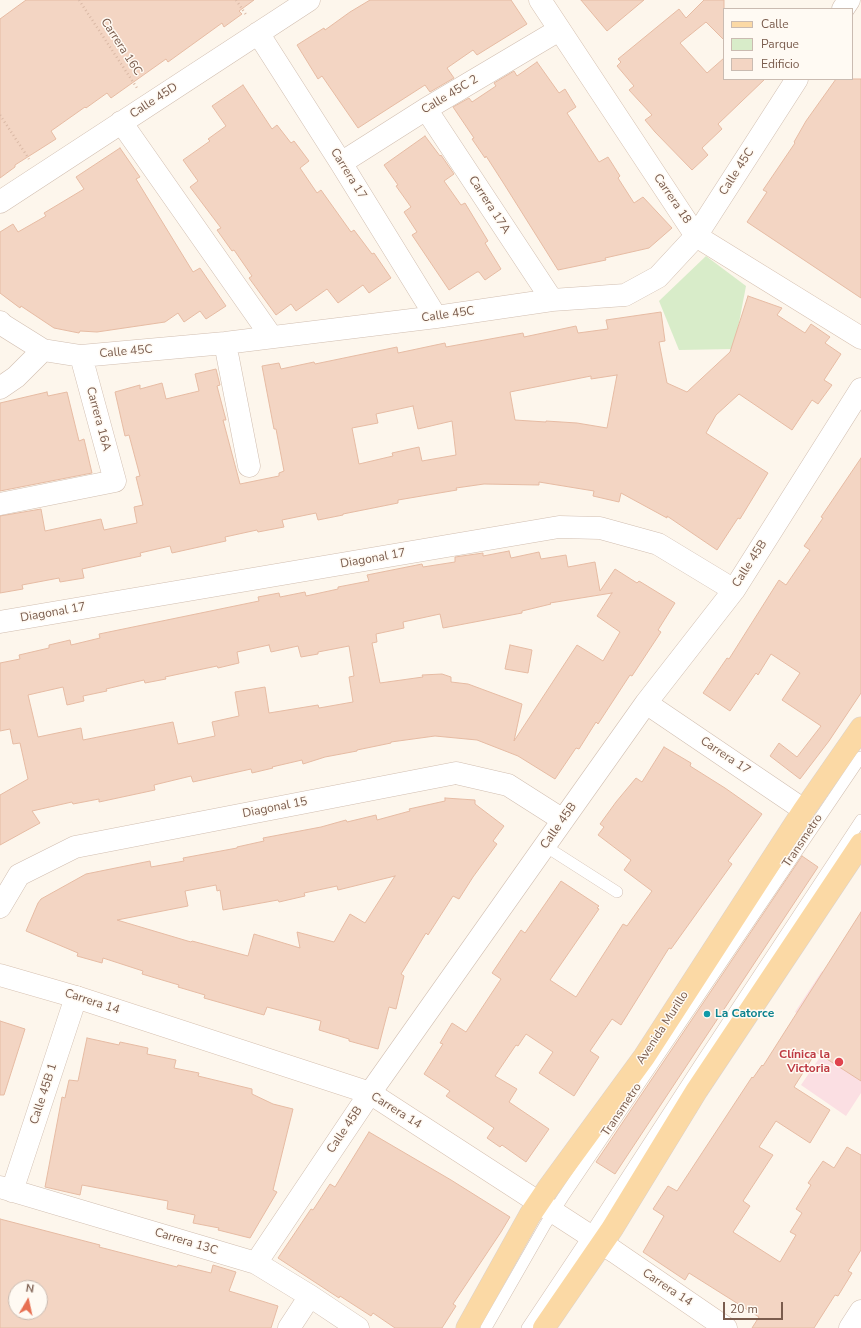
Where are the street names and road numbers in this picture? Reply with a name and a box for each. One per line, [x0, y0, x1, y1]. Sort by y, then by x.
street label: Carrera 16C [97, 16, 145, 78]
street label: Calle 45C 2 [419, 72, 481, 118]
street label: Calle 45D [127, 80, 181, 122]
street label: Carrera 17 [327, 146, 369, 202]
street label: Calle 45C [716, 146, 758, 198]
street label: Carrera 18 [650, 171, 694, 227]
street label: Carrera 17A [465, 173, 513, 237]
street label: Calle 45C [421, 304, 475, 326]
street label: Calle 45C [99, 343, 153, 361]
street label: Carrera 16A [83, 385, 113, 453]
street label: Calle 45B [729, 538, 771, 590]
street label: Diagonal 17 [339, 546, 407, 572]
street label: Diagonal 17 [19, 600, 87, 626]
street label: Carrera 17 [697, 734, 753, 778]
street label: Diagonal 15 [241, 795, 309, 821]
street label: Calle 45B [538, 800, 580, 852]
street label: Transmetro [780, 812, 826, 870]
street label: Carrera 14 [63, 986, 121, 1018]
street label: Avenida Murillo [634, 989, 692, 1067]
street label: Calle 45B 1 [27, 1062, 61, 1126]
street label: Transmetro [599, 1081, 645, 1139]
street label: Carrera 14 [368, 1090, 424, 1132]
street label: Calle 45B [324, 1104, 366, 1156]
street label: Carrera 13C [153, 1226, 219, 1258]
street label: Carrera 14 [639, 1266, 695, 1310]

